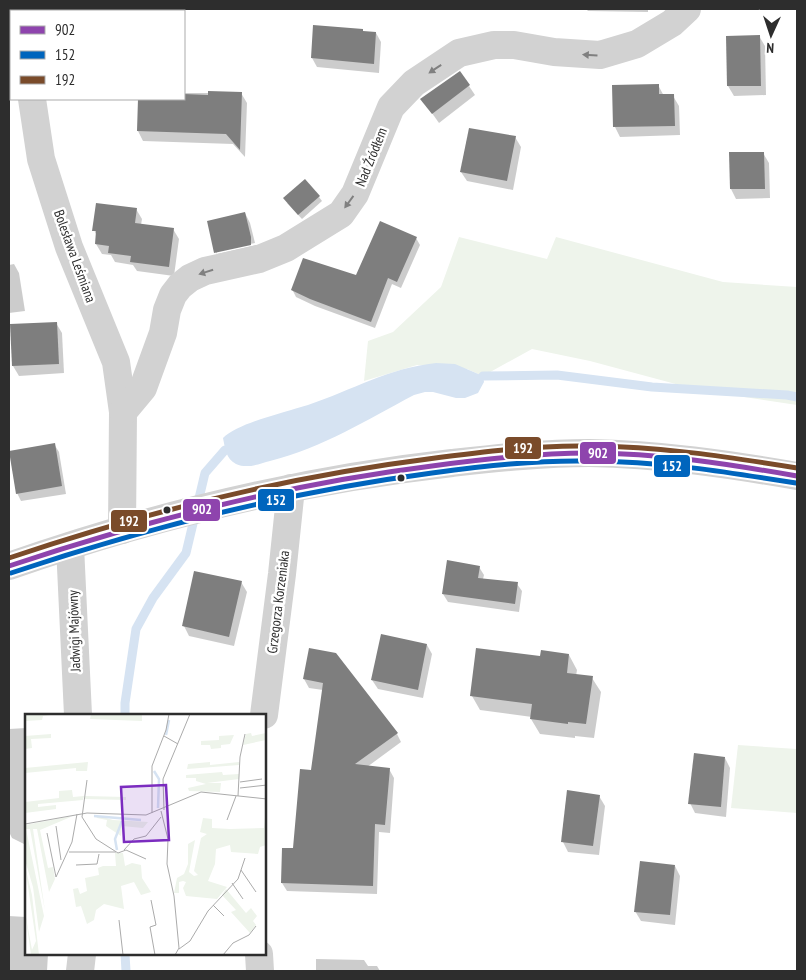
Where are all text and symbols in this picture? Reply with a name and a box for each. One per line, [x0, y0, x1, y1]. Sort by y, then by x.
legend [10, 10, 185, 100]
north arrow [746, 10, 796, 60]
text: 902 [55, 20, 75, 39]
text: N [766, 39, 775, 57]
text: 152 [55, 45, 75, 64]
one-way arrow [582, 50, 598, 58]
one-way arrow [428, 64, 441, 74]
text: 192 [55, 70, 75, 89]
street label: Nad Źródłem [351, 125, 391, 189]
one-way arrow [344, 196, 354, 209]
street label: Bolesława Leśmiana [50, 207, 100, 305]
one-way arrow [198, 268, 213, 276]
line badge: 192 [504, 436, 542, 460]
text: 192 [513, 439, 533, 457]
line badge: 902 [579, 441, 617, 465]
text: 902 [588, 444, 608, 462]
line badge: 152 [653, 454, 691, 478]
text: 152 [662, 457, 682, 475]
unlabelled marker [396, 473, 406, 483]
line badge: 152 [257, 488, 295, 512]
text: 152 [266, 491, 286, 509]
line badge: 902 [182, 498, 221, 522]
text: 902 [192, 500, 212, 518]
unlabelled marker [162, 505, 172, 515]
line badge: 192 [110, 509, 148, 533]
text: 192 [119, 512, 139, 530]
street label: Grzegorza Korzeniaka [263, 550, 293, 654]
street label: Jadwigi Majówny [64, 589, 84, 673]
inset map [25, 714, 266, 955]

